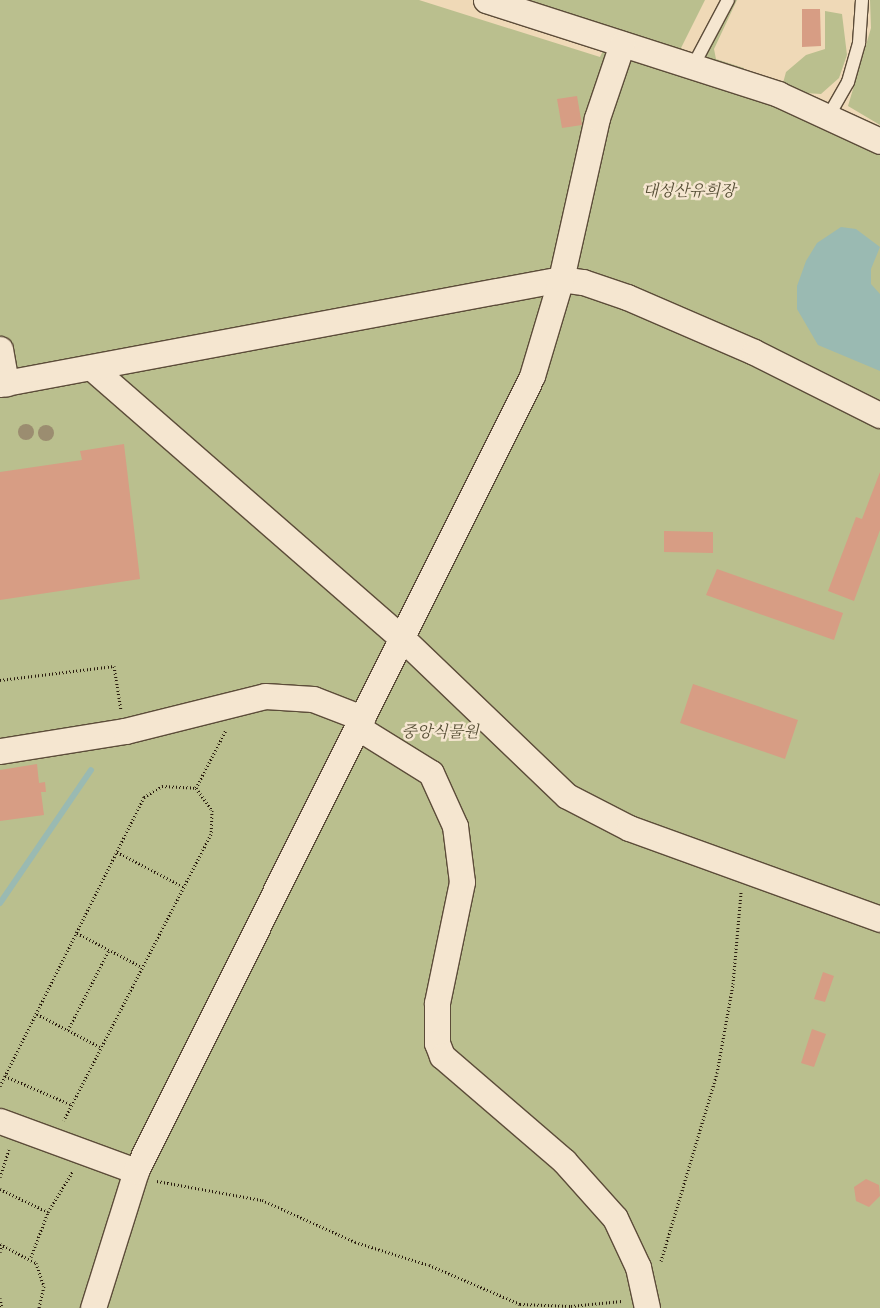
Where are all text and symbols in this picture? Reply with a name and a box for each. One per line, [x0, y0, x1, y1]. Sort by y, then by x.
park label: 대성산유희장 [643, 181, 735, 201]
park label: 중앙식물원 [401, 722, 479, 742]

